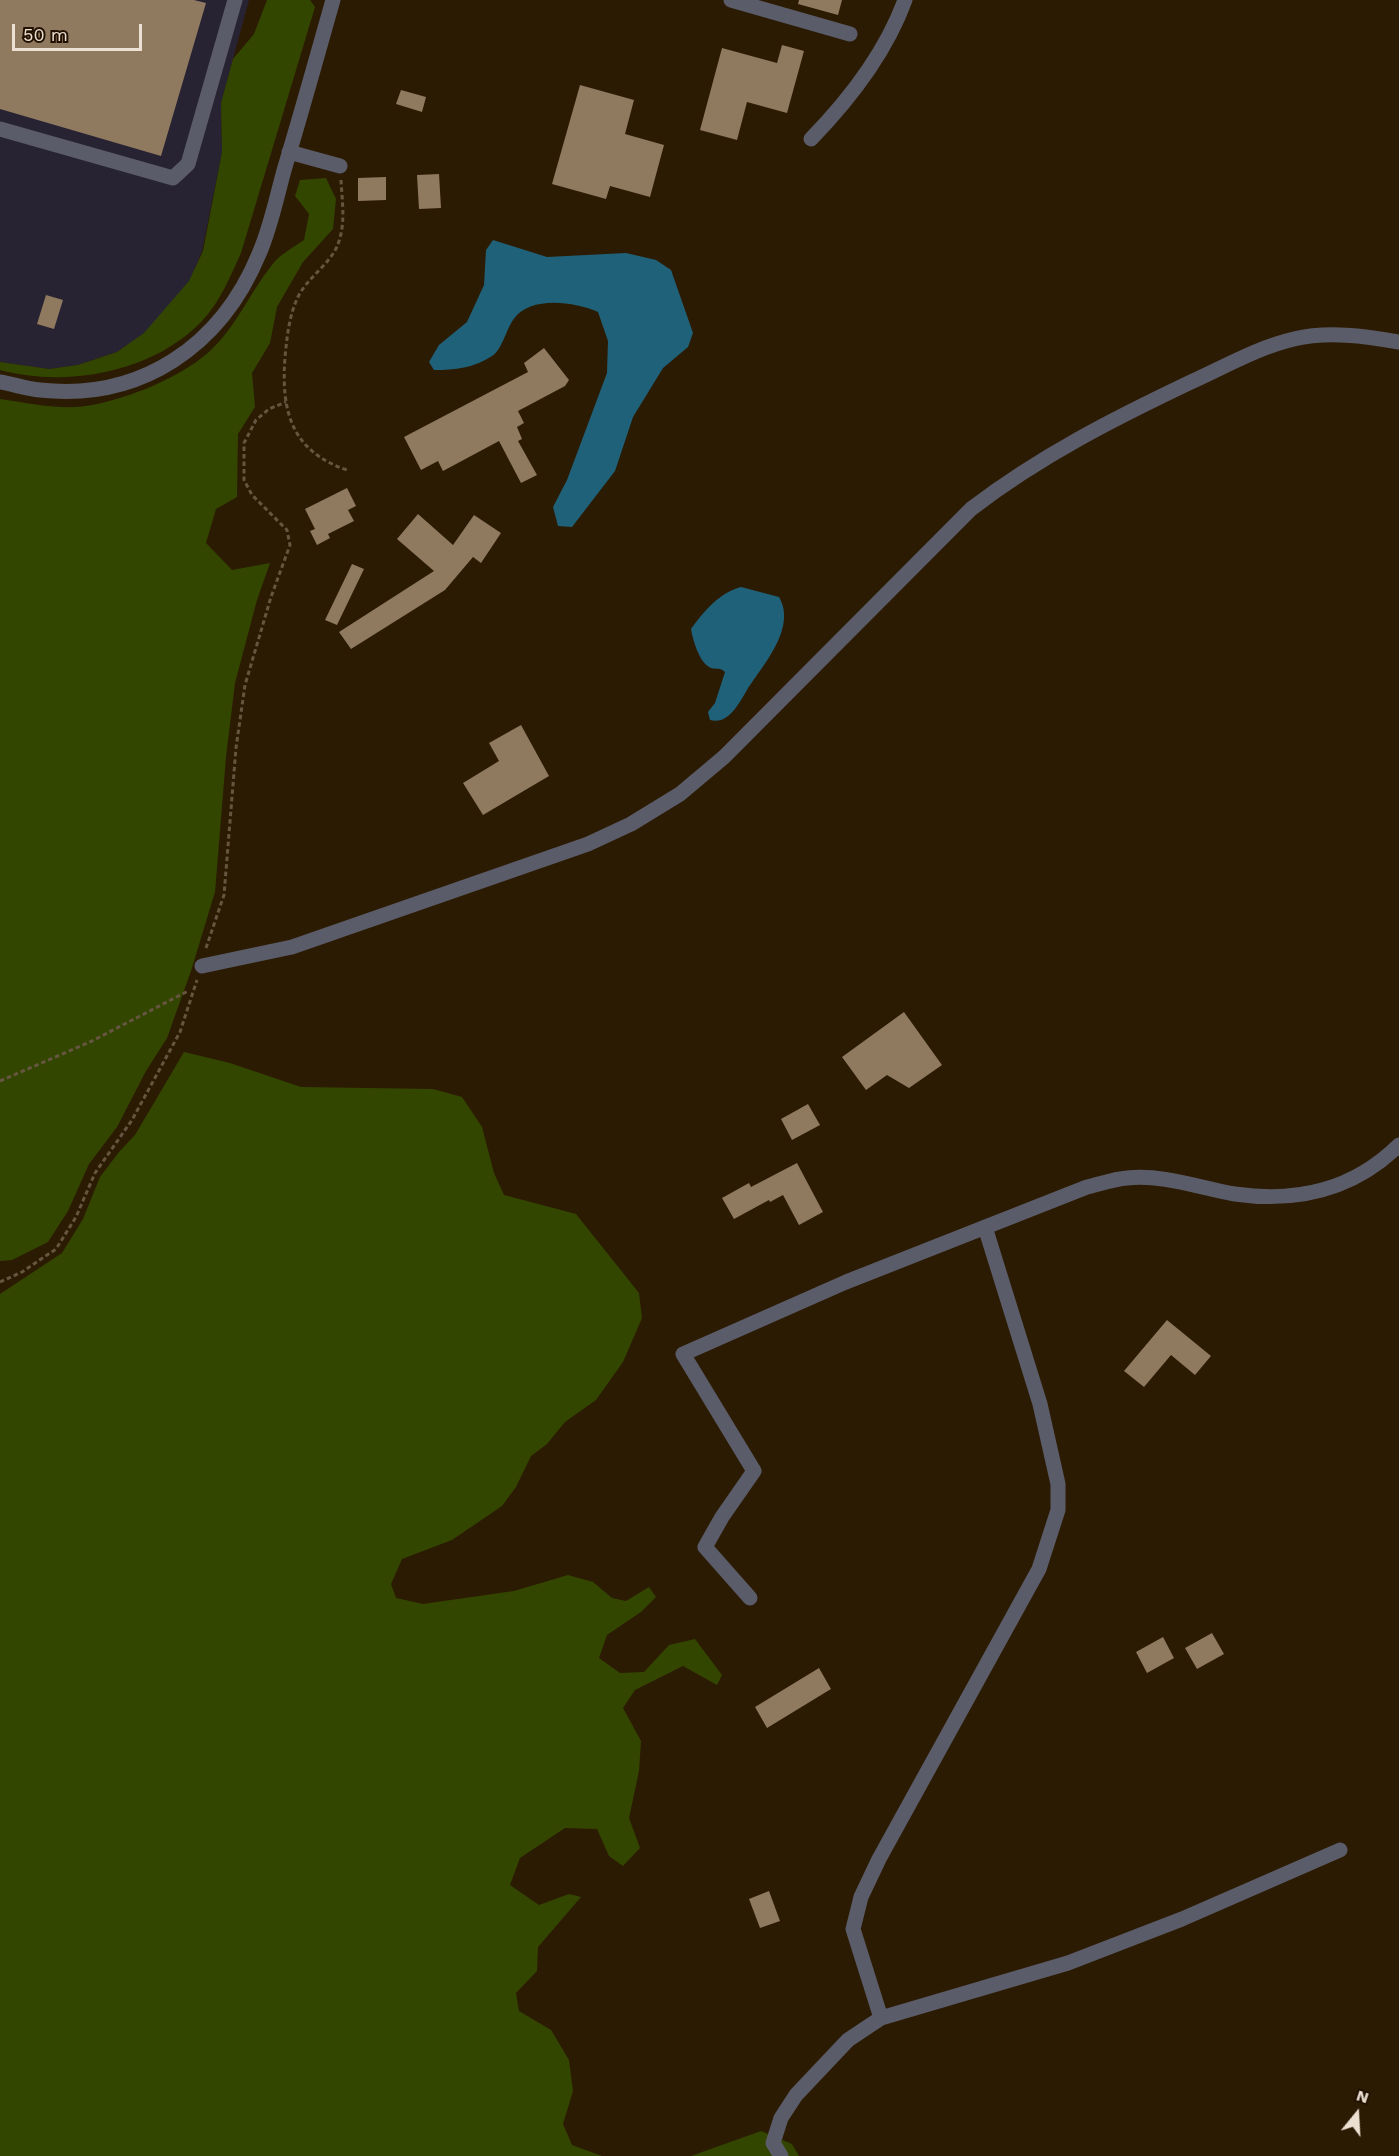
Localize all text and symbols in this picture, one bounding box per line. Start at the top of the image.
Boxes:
scale bar [15,12,146,50]
text: 50 m [23,24,68,45]
north arrow [1327,2084,1387,2144]
text: N [1354,2086,1371,2107]

